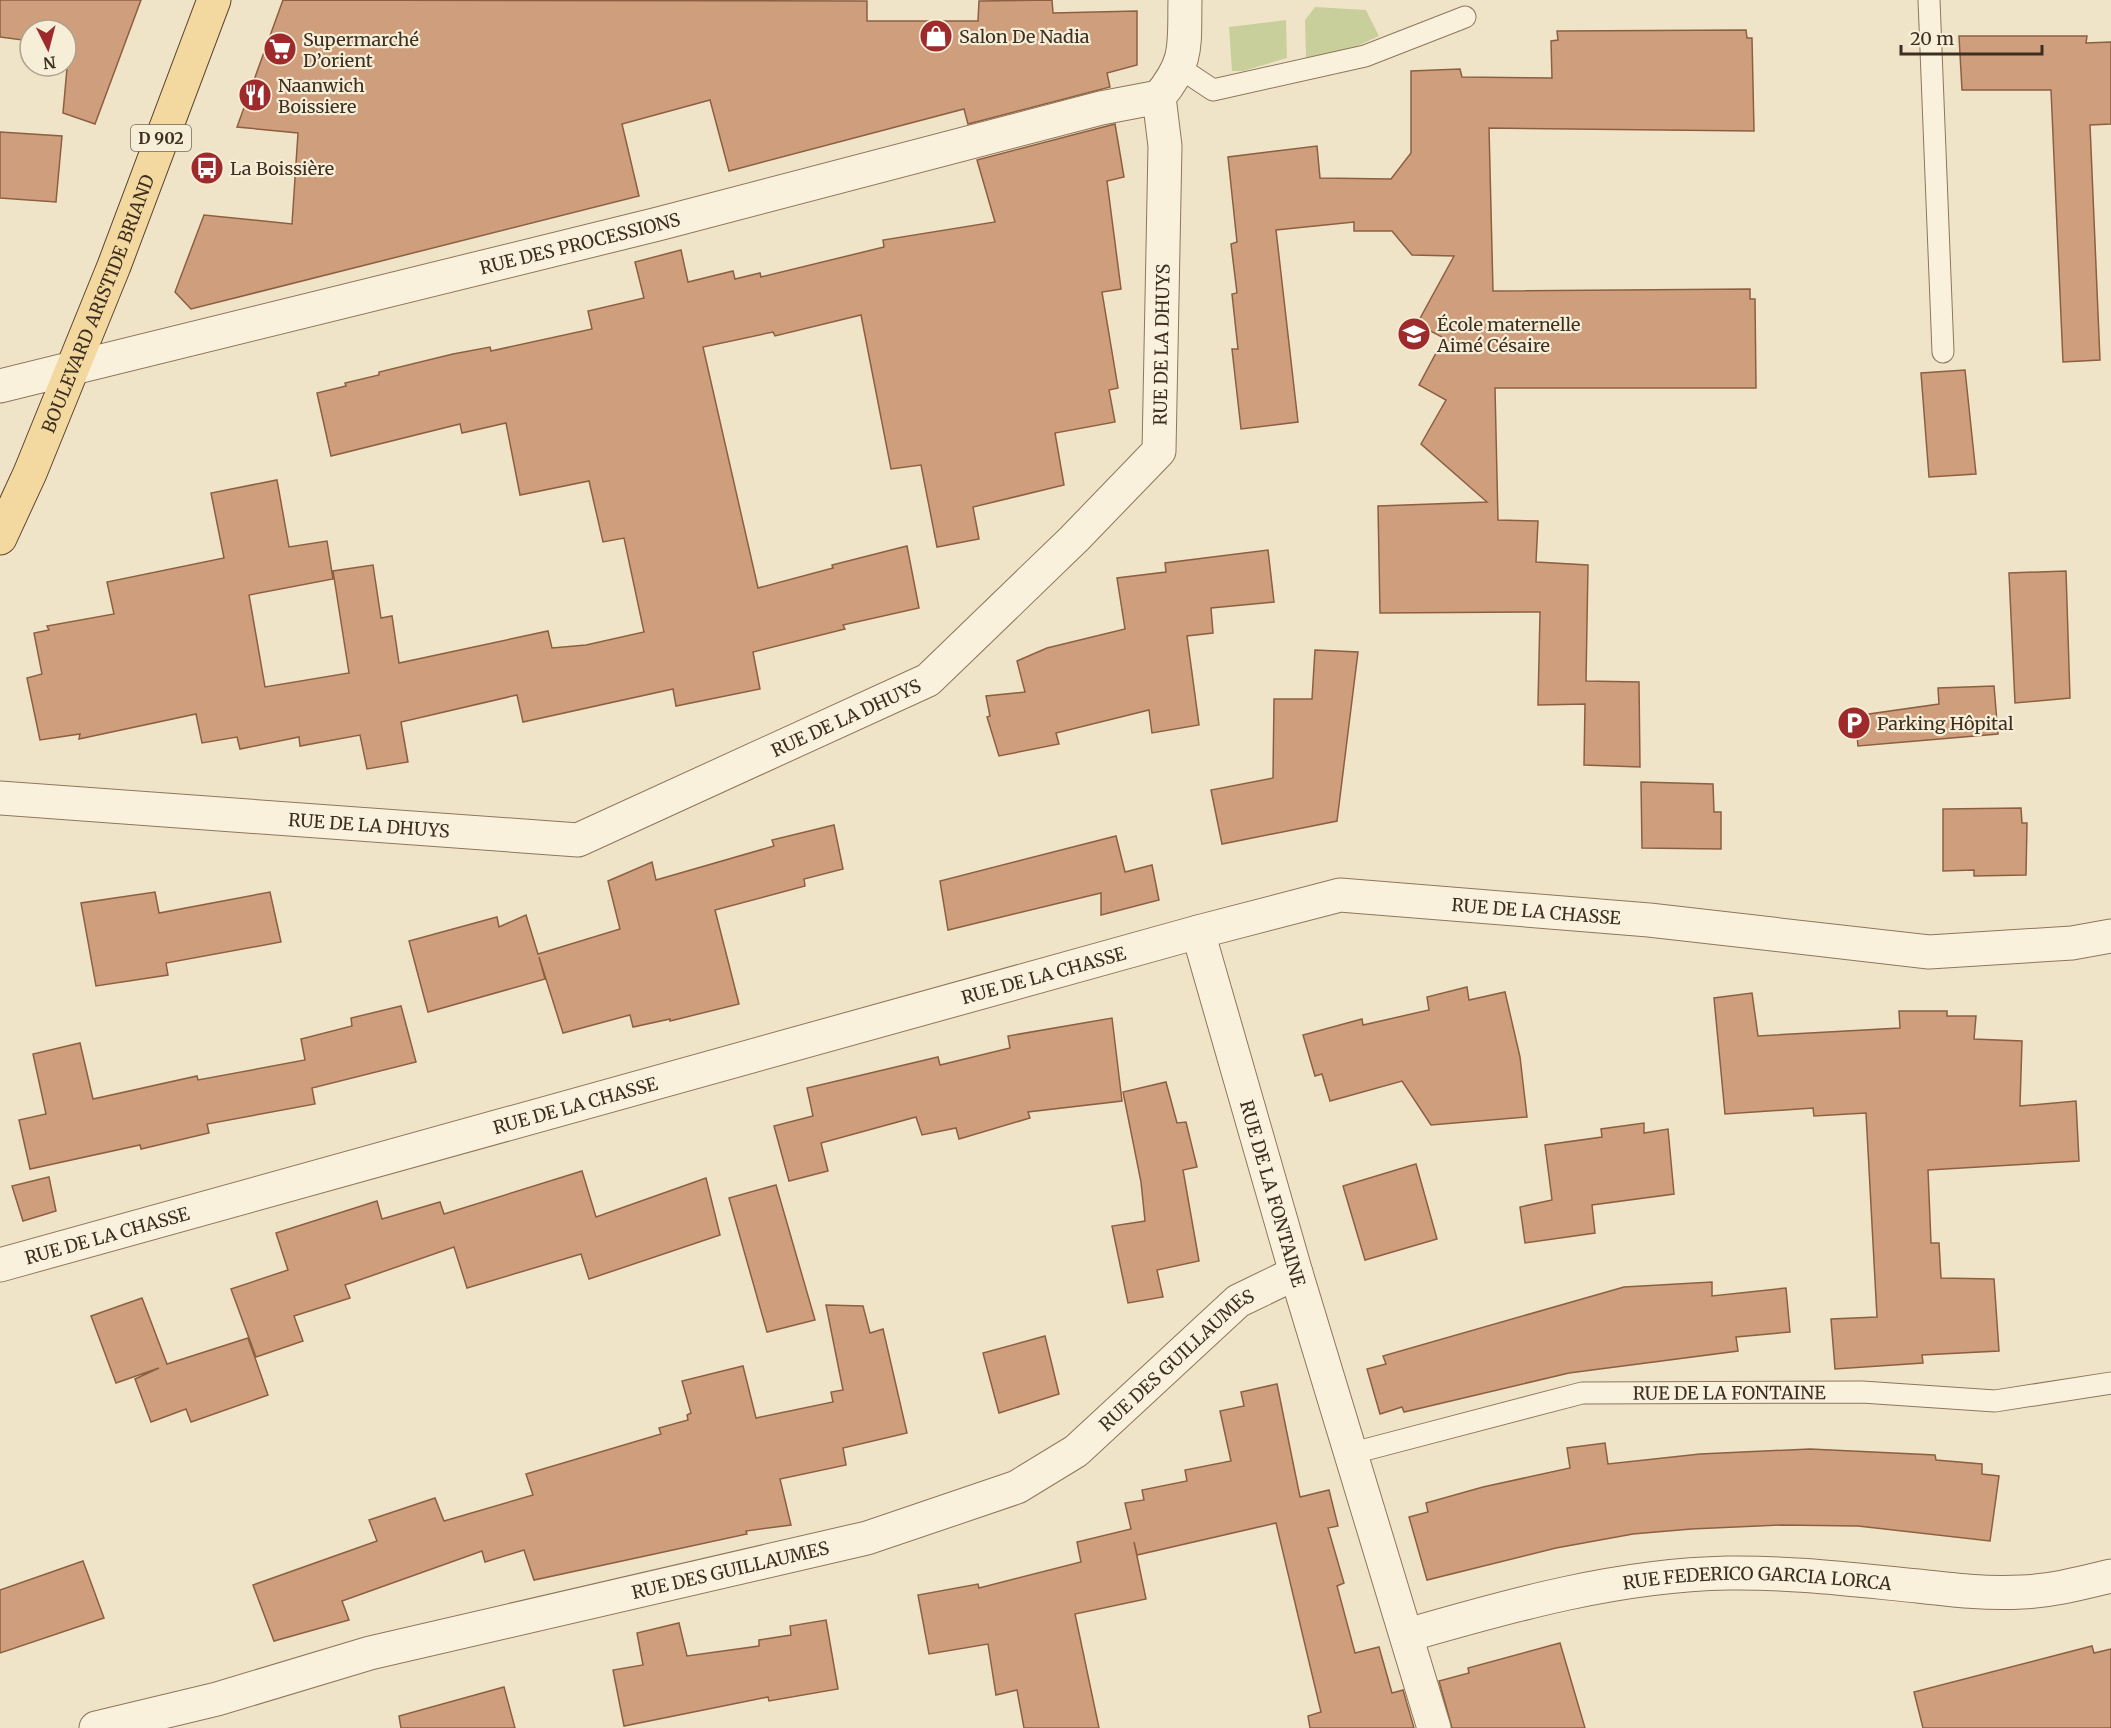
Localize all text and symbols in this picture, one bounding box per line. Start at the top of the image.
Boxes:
north arrow [18,18,78,78]
shop icon: Salon De Nadia [918,18,954,54]
scale bar [1901,18,2042,56]
place label: Salon De Nadia [959,25,1090,48]
text: 20 m [1910,27,1954,50]
place label: Supermarché D’orient [303,28,419,72]
supermarket icon: Supermarché D’orient [262,31,298,67]
text: N [42,52,57,74]
place label: Naanwich Boissiere [278,74,365,118]
restaurant icon: Naanwich Boissiere [237,77,273,113]
road number: D 902 [131,125,191,151]
bus stop icon: La Boissière [189,150,225,186]
place label: La Boissière [230,157,334,180]
street label: BOULEVARD ARISTIDE BRIAND [36,171,159,436]
street label: RUE DES PROCESSIONS [477,207,683,279]
street label: RUE DE LA DHUYS [1148,263,1174,426]
place label: École maternelle Aimé Césaire [1436,313,1581,357]
school or university icon: École maternelle Aimé Césaire [1396,316,1432,352]
street label: RUE DE LA DHUYS [767,673,925,762]
parking icon: Parking Hôpital [1836,705,1872,741]
place label: Parking Hôpital [1877,712,2014,735]
street label: RUE DE LA DHUYS [287,807,451,842]
street label: RUE DE LA CHASSE [1451,893,1622,929]
street label: RUE DE LA CHASSE [959,941,1129,1009]
street label: RUE DE LA CHASSE [490,1071,661,1139]
street label: RUE DE LA FONTAINE [1235,1097,1311,1290]
street label: RUE DE LA CHASSE [22,1201,192,1269]
street label: RUE DES GUILLAUMES [1094,1283,1258,1435]
street label: RUE DE LA FONTAINE [1633,1381,1826,1404]
street label: RUE DES GUILLAUMES [629,1536,831,1604]
street label: RUE FEDERICO GARCIA LORCA [1621,1561,1893,1595]

